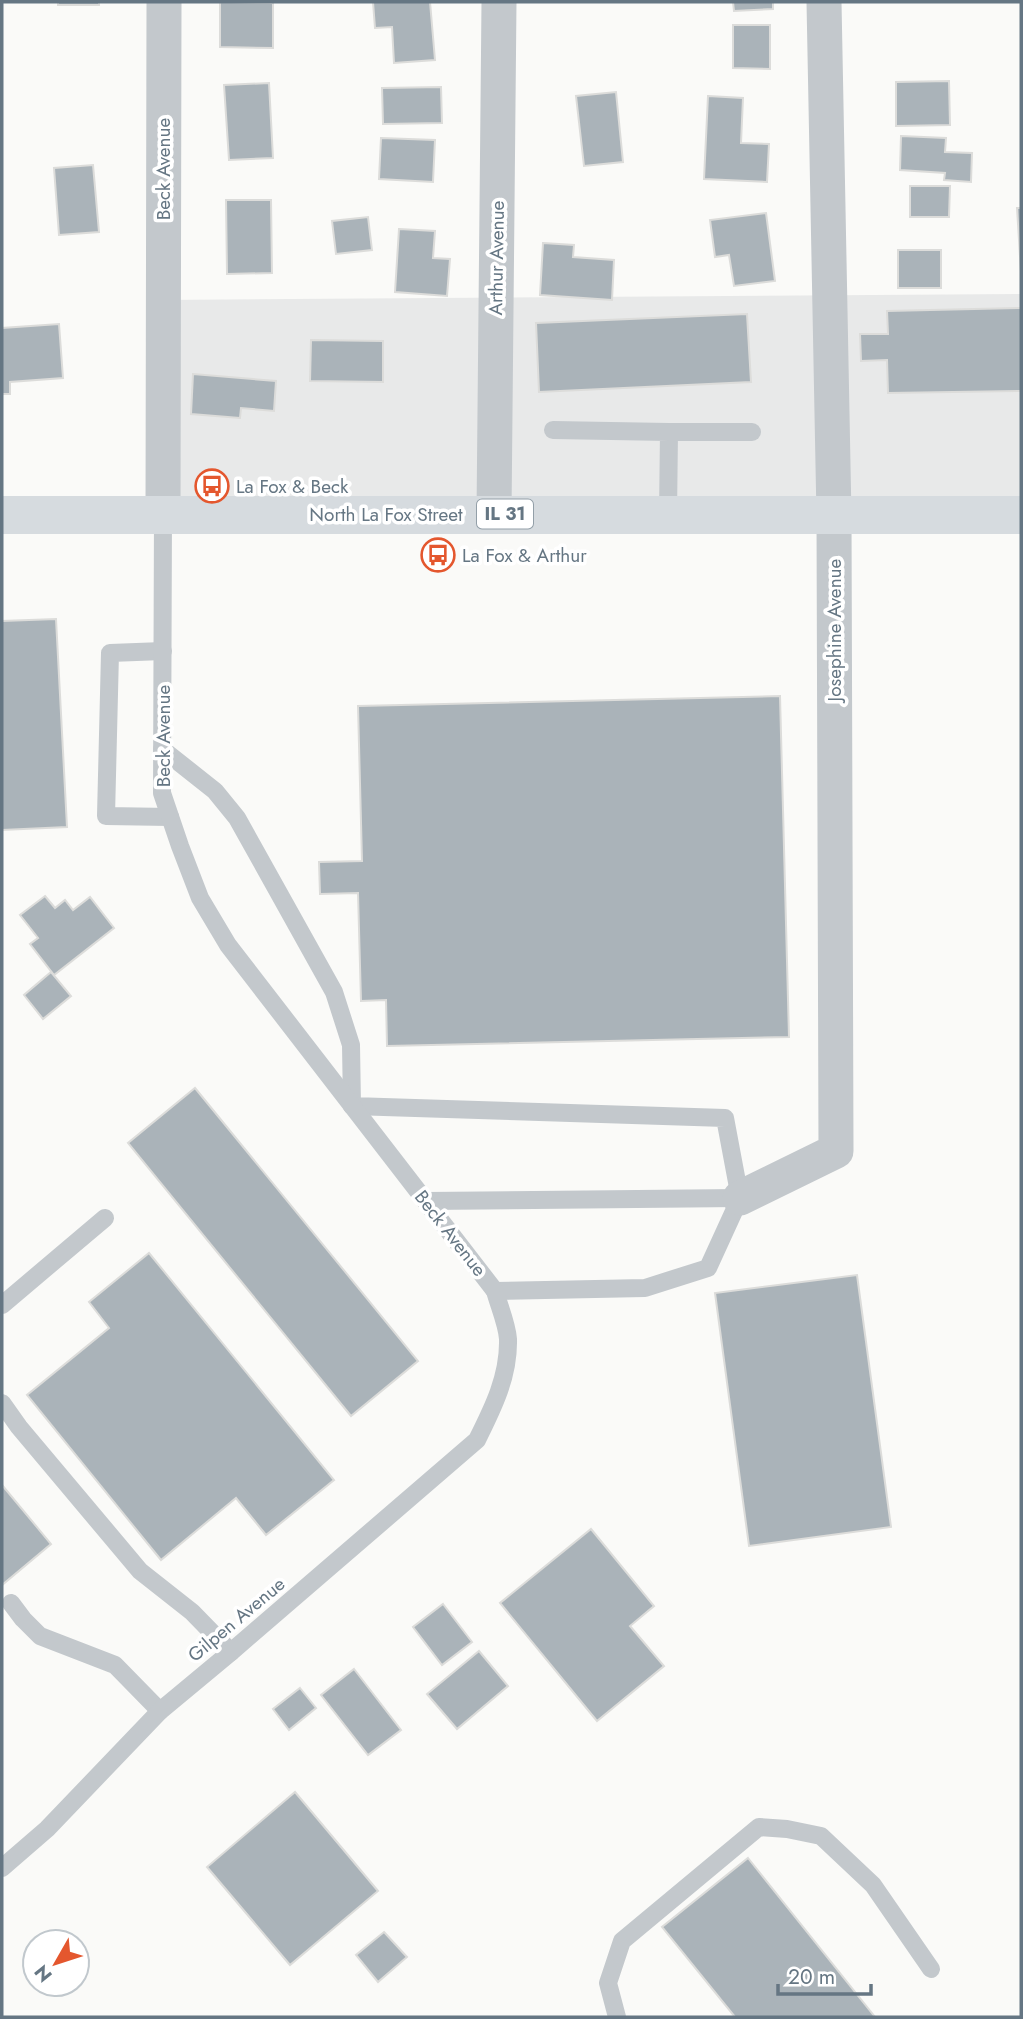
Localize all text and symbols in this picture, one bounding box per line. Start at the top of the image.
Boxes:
street label: Beck Avenue [150,117,177,220]
street label: Arthur Avenue [482,200,511,316]
bus stop icon: La Fox & Beck [193,467,231,505]
place label: La Fox & Beck [236,473,349,500]
road number: IL 31 [477,500,533,528]
street label: North La Fox Street [309,501,463,528]
bus stop icon: La Fox & Arthur [419,536,457,574]
place label: La Fox & Arthur [462,542,587,569]
street label: Josephine Avenue [821,558,848,704]
street label: Beck Avenue [150,684,177,787]
street label: Beck Avenue [408,1185,493,1282]
street label: Gilpen Avenue [182,1570,291,1668]
north arrow [21,1928,91,1998]
scale bar [778,1952,871,1996]
text: N [28,1959,58,1988]
text: 20 m [788,1962,835,1992]

